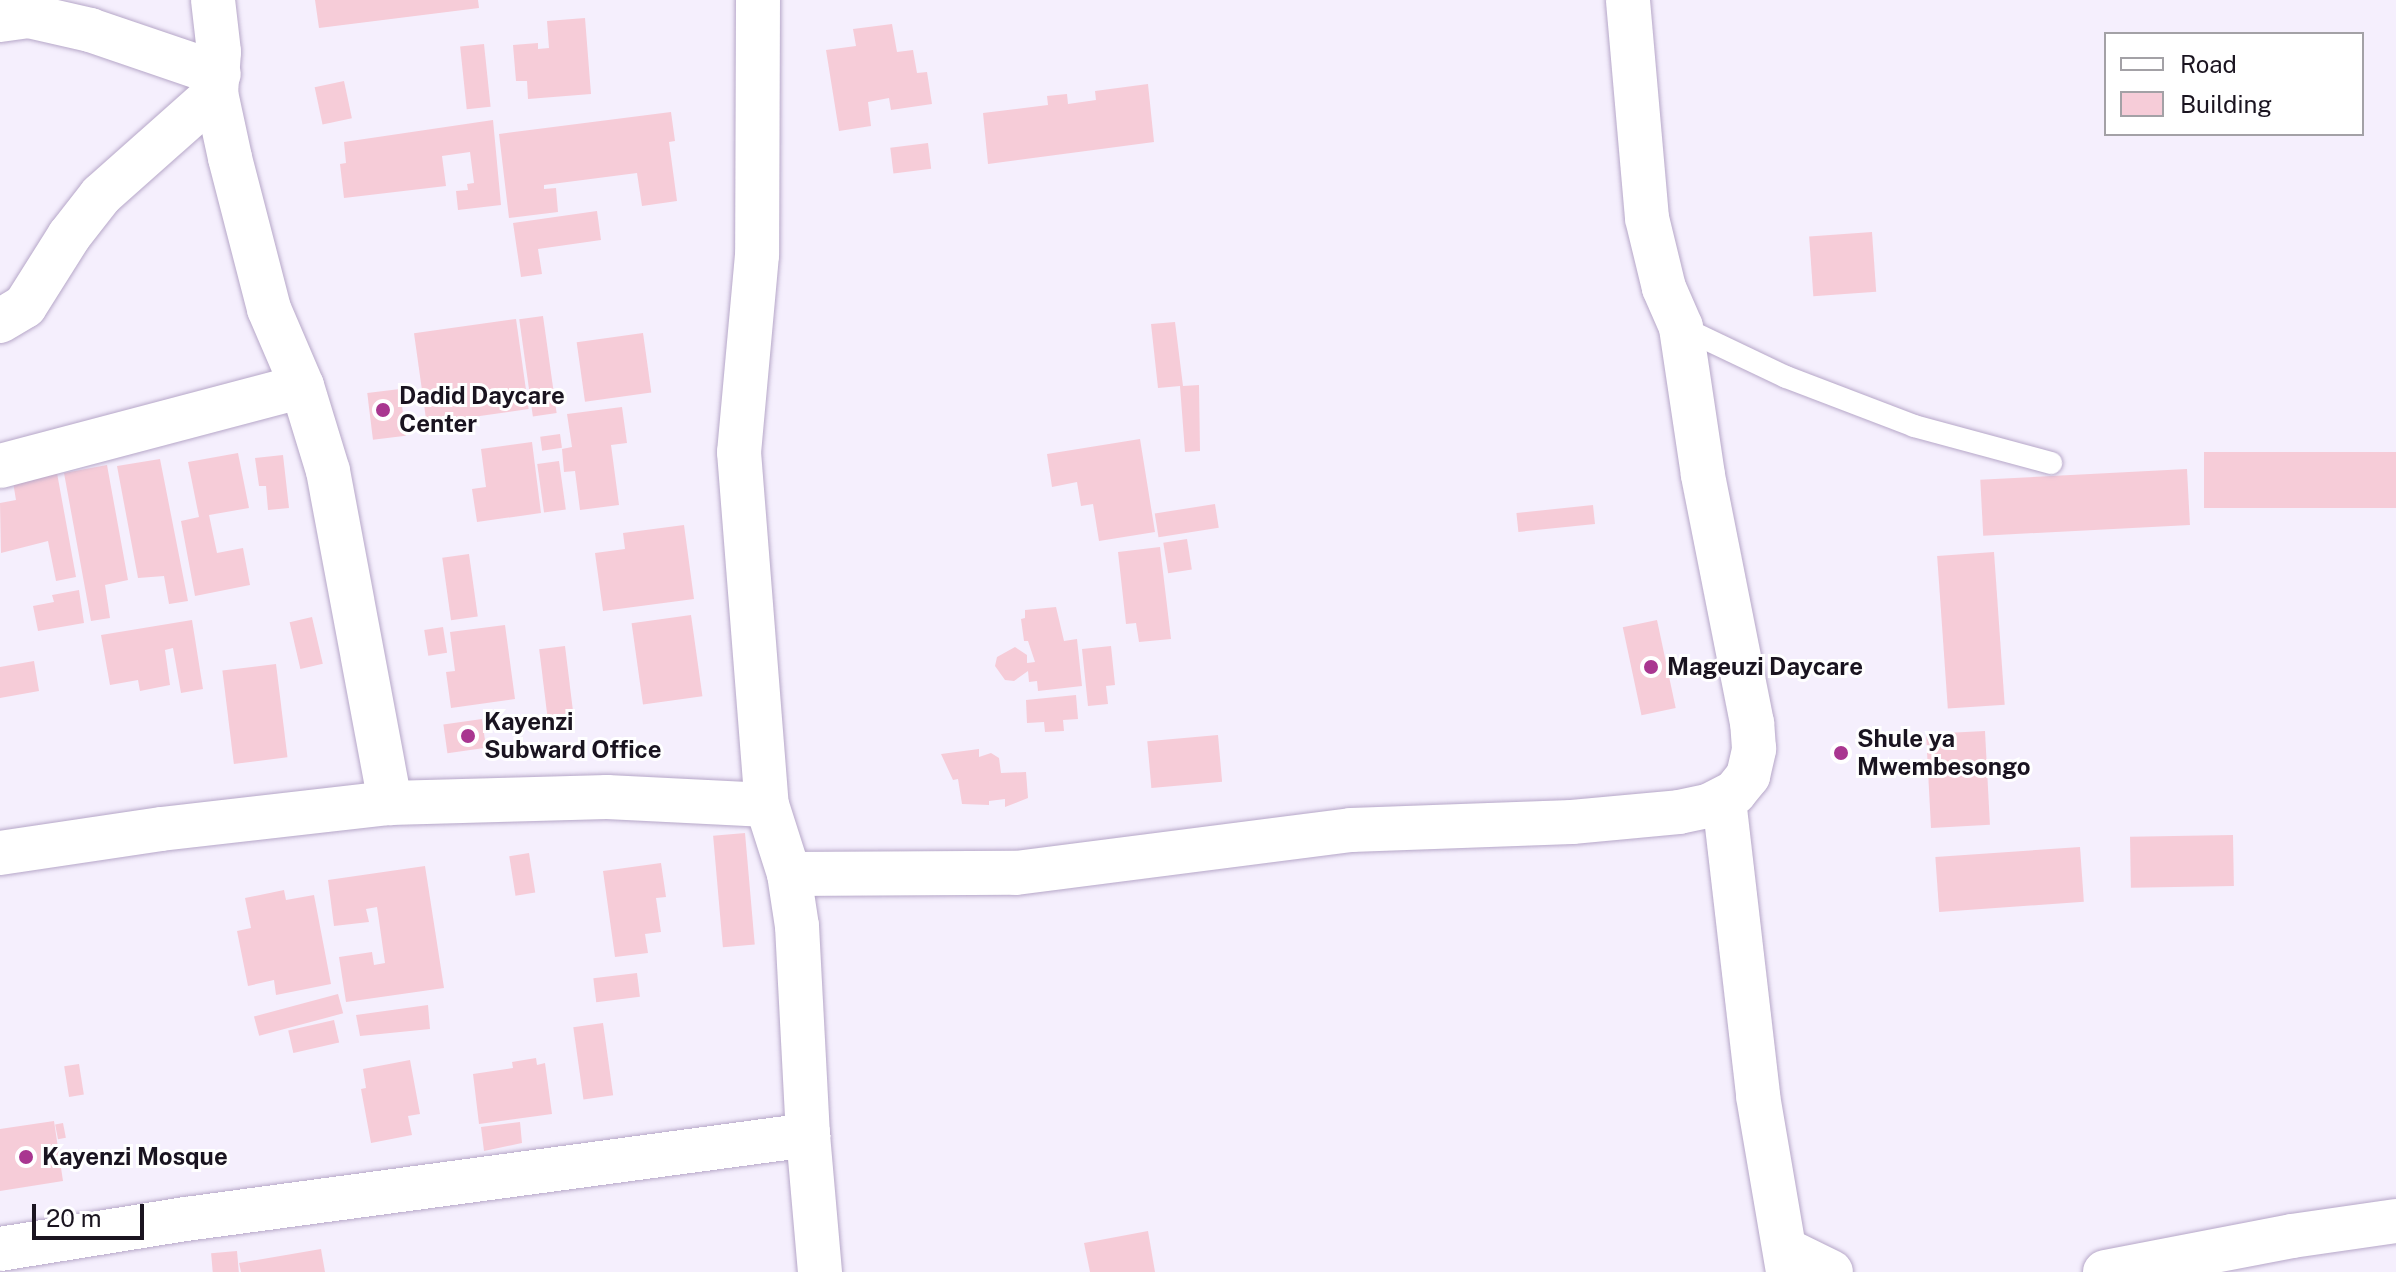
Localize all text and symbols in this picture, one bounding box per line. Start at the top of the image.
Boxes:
legend [2104,32,2364,136]
text: Road [2180,50,2237,78]
text: Building [2180,90,2272,118]
place label: Dadid Daycare Center [399,382,565,438]
marker: Dadid Daycare Center [374,401,392,419]
place label: Mageuzi Daycare [1667,653,1863,681]
marker: Mageuzi Daycare [1642,658,1660,676]
place label: Kayenzi Subward Office [484,708,662,764]
place label: Shule ya Mwembesongo [1857,725,2031,781]
marker: Kayenzi Subward Office [459,727,477,745]
marker: Shule ya Mwembesongo [1832,744,1850,762]
place label: Kayenzi Mosque [42,1143,228,1171]
marker: Kayenzi Mosque [17,1148,35,1166]
scale bar [36,1188,148,1238]
text: 20 m [46,1204,102,1232]

